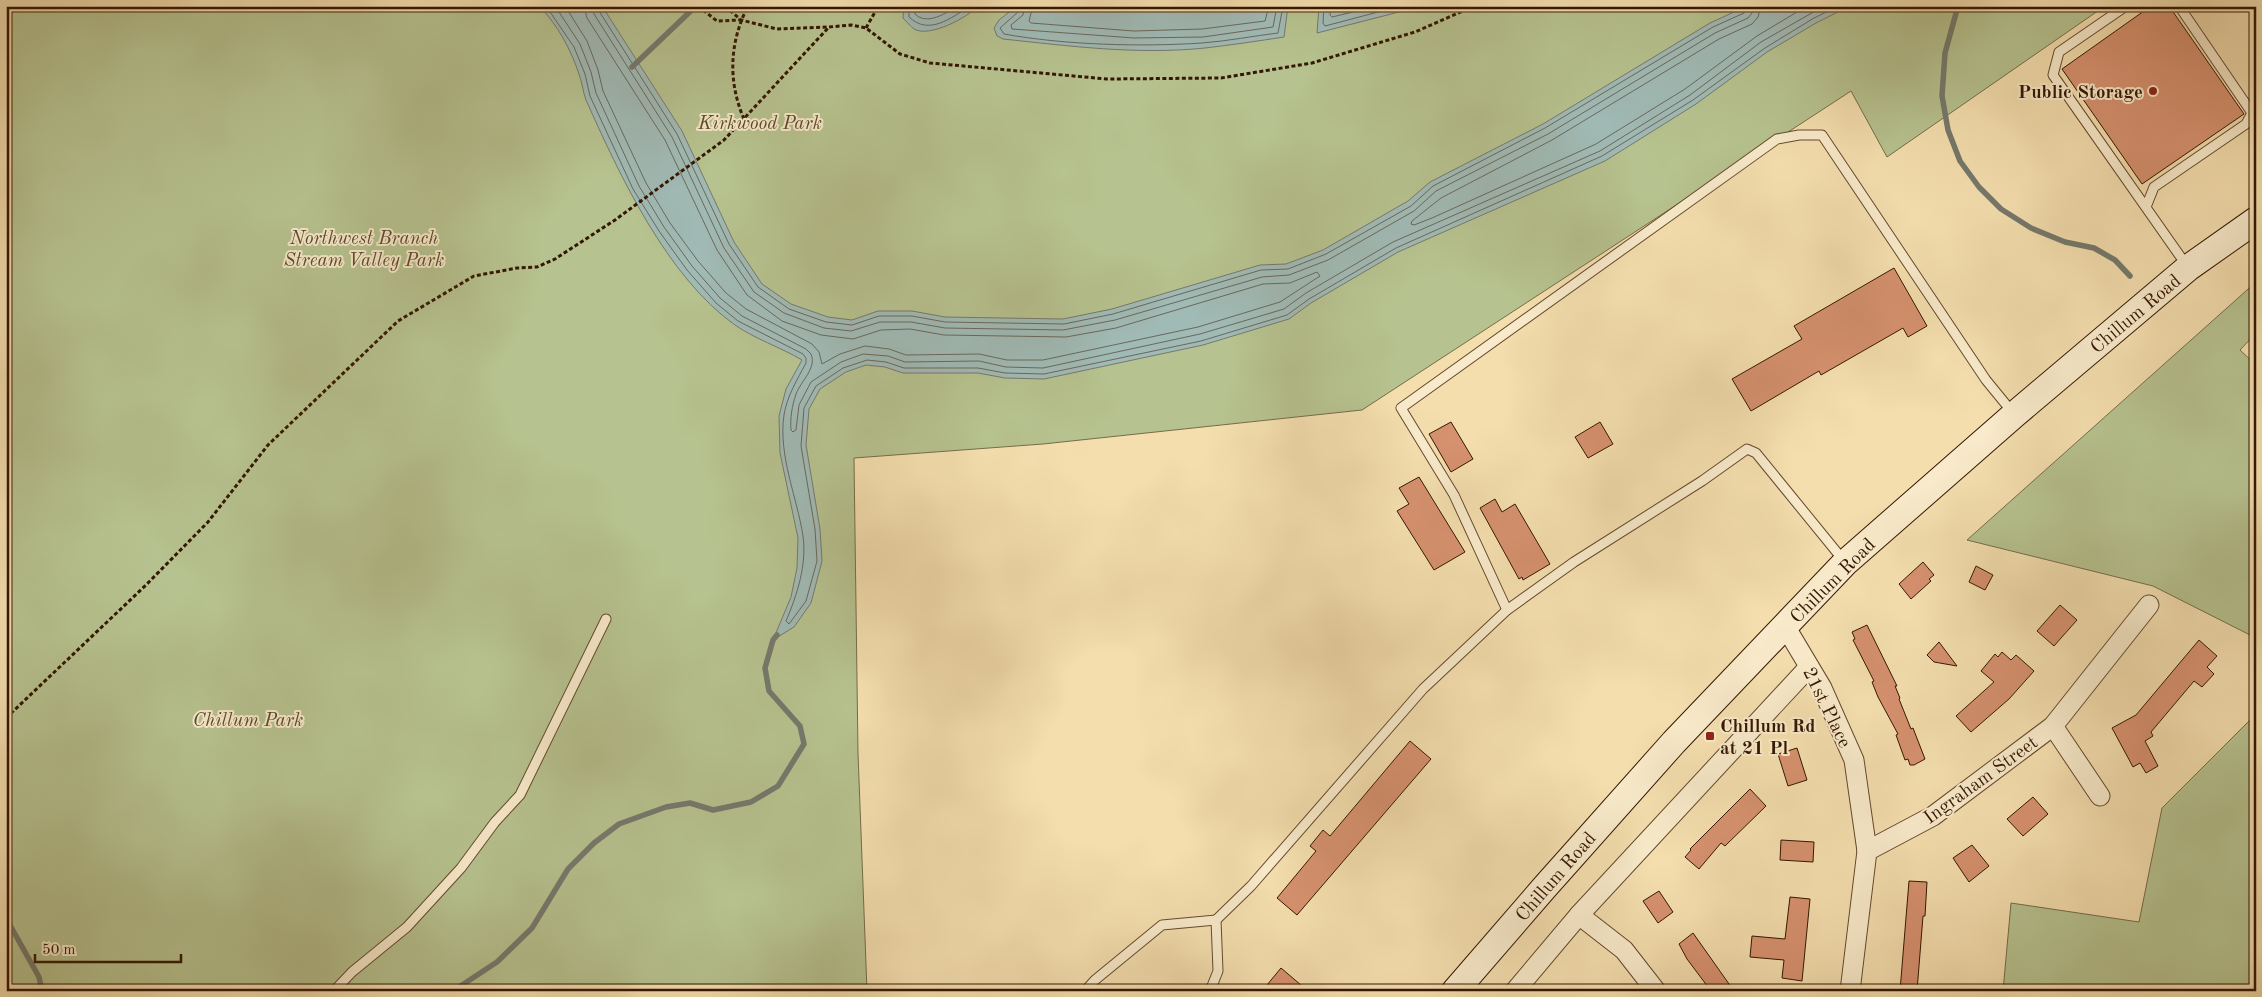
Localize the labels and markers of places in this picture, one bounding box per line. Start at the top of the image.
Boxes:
place label: Public Storage [2018,84,2143,103]
marker: Public Storage [2147,85,2159,97]
place label: Chillum Rd at 21 Pl [1720,718,1816,759]
marker: Chillum Rd at 21 Pl [1704,730,1716,742]

